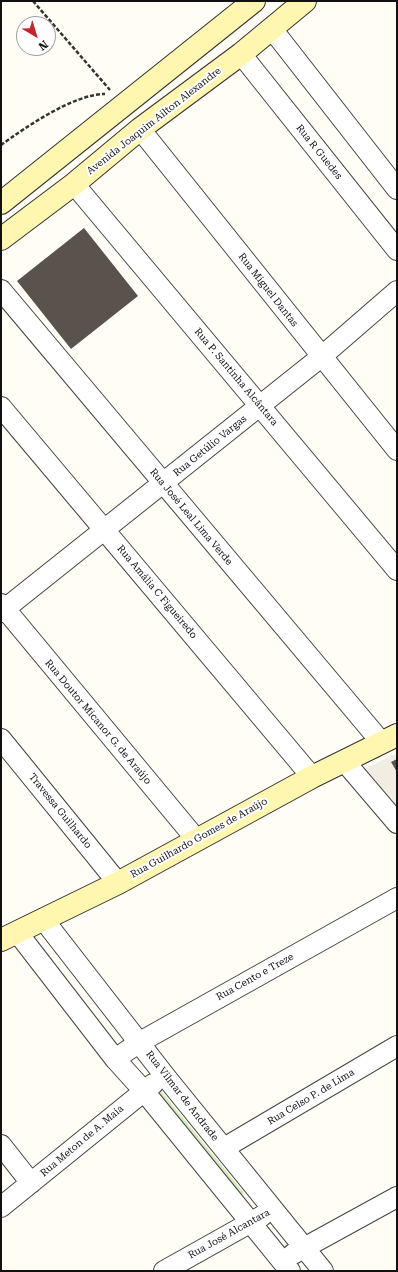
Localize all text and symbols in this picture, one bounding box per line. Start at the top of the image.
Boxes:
north arrow [16,16,56,56]
text: N [36,37,50,53]
street label: Avenida Joaquim Ailton Alexandre [84,65,224,177]
street label: Rua R Guedes [293,122,345,182]
street label: Rua Miguel Dantas [236,251,300,329]
street label: Rua P. Santinha Alcântara [192,326,280,428]
street label: Rua Getúlio Vargas [171,413,249,479]
street label: Rua José Leal Lima Verde [147,466,235,568]
street label: Rua Amália C Figueiredo [114,543,200,641]
street label: Rua Doutor Micanor G. de Araújo [42,657,154,787]
street label: Travessa Guilhardo [26,771,94,851]
street label: Rua Guilhardo Gomes de Araújo [128,795,270,881]
street label: Rua Cento e Treze [214,951,296,1003]
street label: Rua Vilmar de Andrade [143,1049,221,1143]
street label: Rua Celso P. de Lima [265,1066,357,1128]
street label: Rua Meton de A. Maia [38,1103,126,1179]
street label: Rua José Alcantara [186,1207,272,1261]

